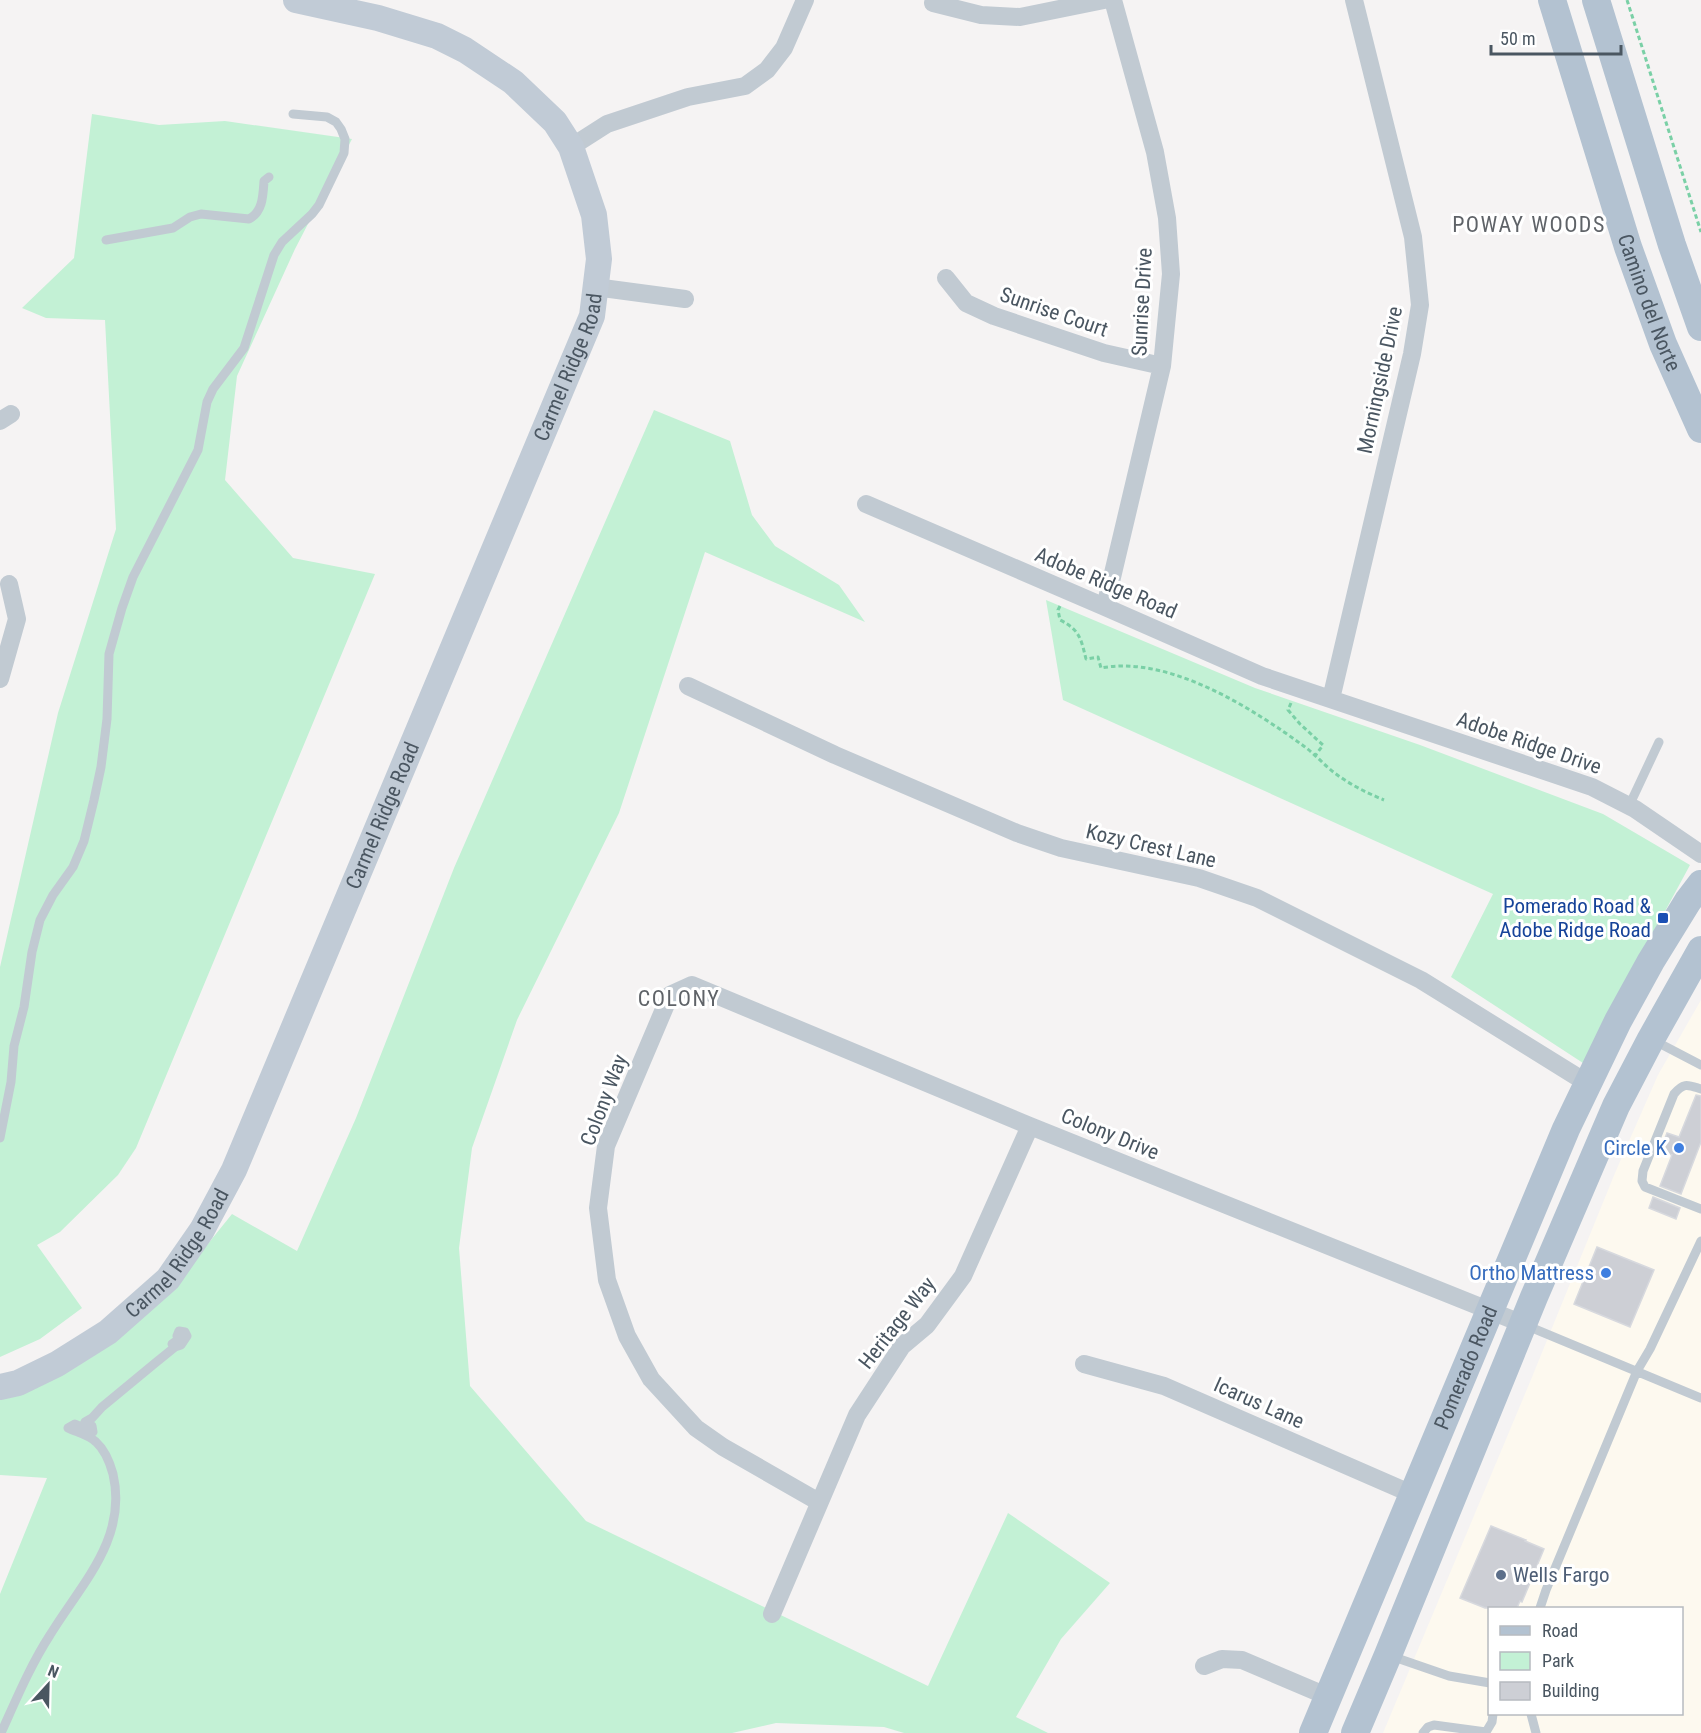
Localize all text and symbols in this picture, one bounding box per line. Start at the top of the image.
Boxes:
scale bar [1491,18,1622,56]
text: 50 m [1500,28,1535,49]
district label: POWAY WOODS [1452,212,1606,237]
street label: Camino del Norte [1613,231,1686,375]
street label: Sunrise Drive [1127,247,1157,357]
street label: Sunrise Court [997,282,1111,342]
street label: Carmel Ridge Road [529,292,607,445]
street label: Morningside Drive [1353,304,1407,456]
street label: Adobe Ridge Road [1032,542,1180,624]
street label: Adobe Ridge Drive [1454,707,1605,779]
street label: Carmel Ridge Road [341,738,424,893]
street label: Kozy Crest Lane [1084,819,1219,873]
place label: Pomerado Road & Adobe Ridge Road [1499,894,1652,942]
marker: Pomerado Road & Adobe Ridge Road [1656,911,1670,925]
district label: COLONY [638,986,720,1011]
street label: Colony Way [576,1051,632,1149]
street label: Colony Drive [1058,1103,1163,1165]
place label: Circle K [1603,1136,1668,1160]
marker: Circle K [1672,1141,1686,1155]
street label: Carmel Ridge Road [121,1185,234,1323]
place label: Ortho Mattress [1469,1261,1594,1285]
marker: Ortho Mattress [1599,1266,1613,1280]
street label: Heritage Way [854,1272,940,1374]
street label: Pomerado Road [1429,1302,1503,1433]
street label: Icarus Lane [1210,1373,1308,1434]
place label: Wells Fargo [1513,1563,1609,1587]
marker: Wells Fargo [1494,1568,1508,1582]
legend [1488,1607,1683,1715]
text: Road [1542,1620,1578,1641]
text: Park [1542,1650,1574,1671]
north arrow [18,1655,78,1715]
text: N [45,1661,62,1682]
text: Building [1542,1680,1599,1701]

